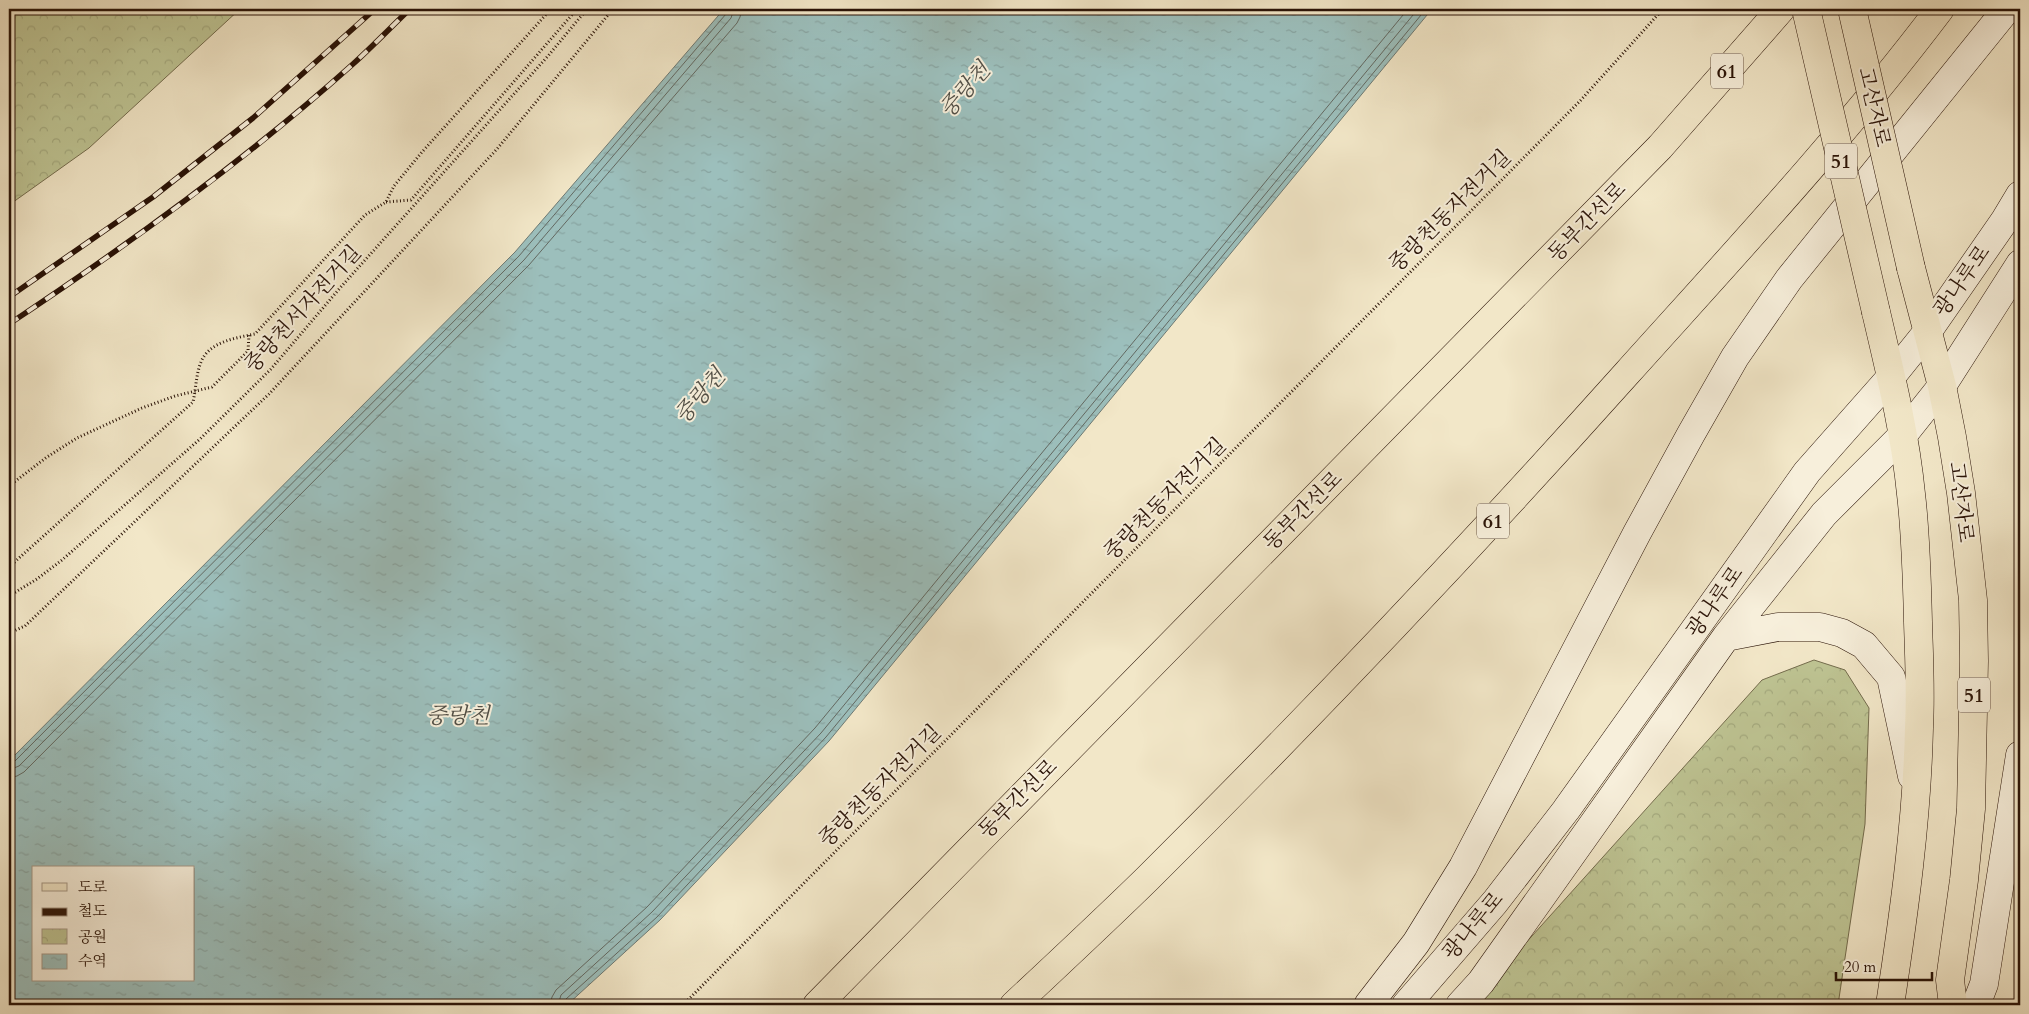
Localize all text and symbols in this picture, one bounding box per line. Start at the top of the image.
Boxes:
road number: 61 [1711,54,1743,88]
water label: 중랑천 [933,55,998,124]
street label: 고산자로 [1851,64,1897,150]
street label: 중랑천동자전거길 [1382,143,1518,279]
road number: 51 [1825,144,1857,178]
street label: 동부간선로 [1541,175,1633,269]
street label: 중랑천서자전거길 [238,239,368,379]
street label: 광나루로 [1927,239,1997,323]
water label: 중랑천 [668,361,733,430]
street label: 중랑천동자전거길 [1097,431,1233,567]
street label: 고산자로 [1942,460,1980,544]
street label: 동부간선로 [1257,465,1349,557]
road number: 61 [1477,504,1509,538]
street label: 광나루로 [1680,560,1750,644]
road number: 51 [1958,678,1990,712]
water label: 중랑천 [426,701,492,731]
street label: 중랑천동자전거길 [812,718,948,854]
street label: 동부간선로 [972,753,1064,845]
legend [32,866,195,982]
text: 도로 [78,877,107,897]
street label: 광나루로 [1436,886,1510,966]
text: 철도 [78,901,107,921]
text: 공원 [78,927,107,947]
scale bar [1836,949,1933,981]
text: 수역 [78,951,107,971]
text: 20 m [1844,957,1876,977]

